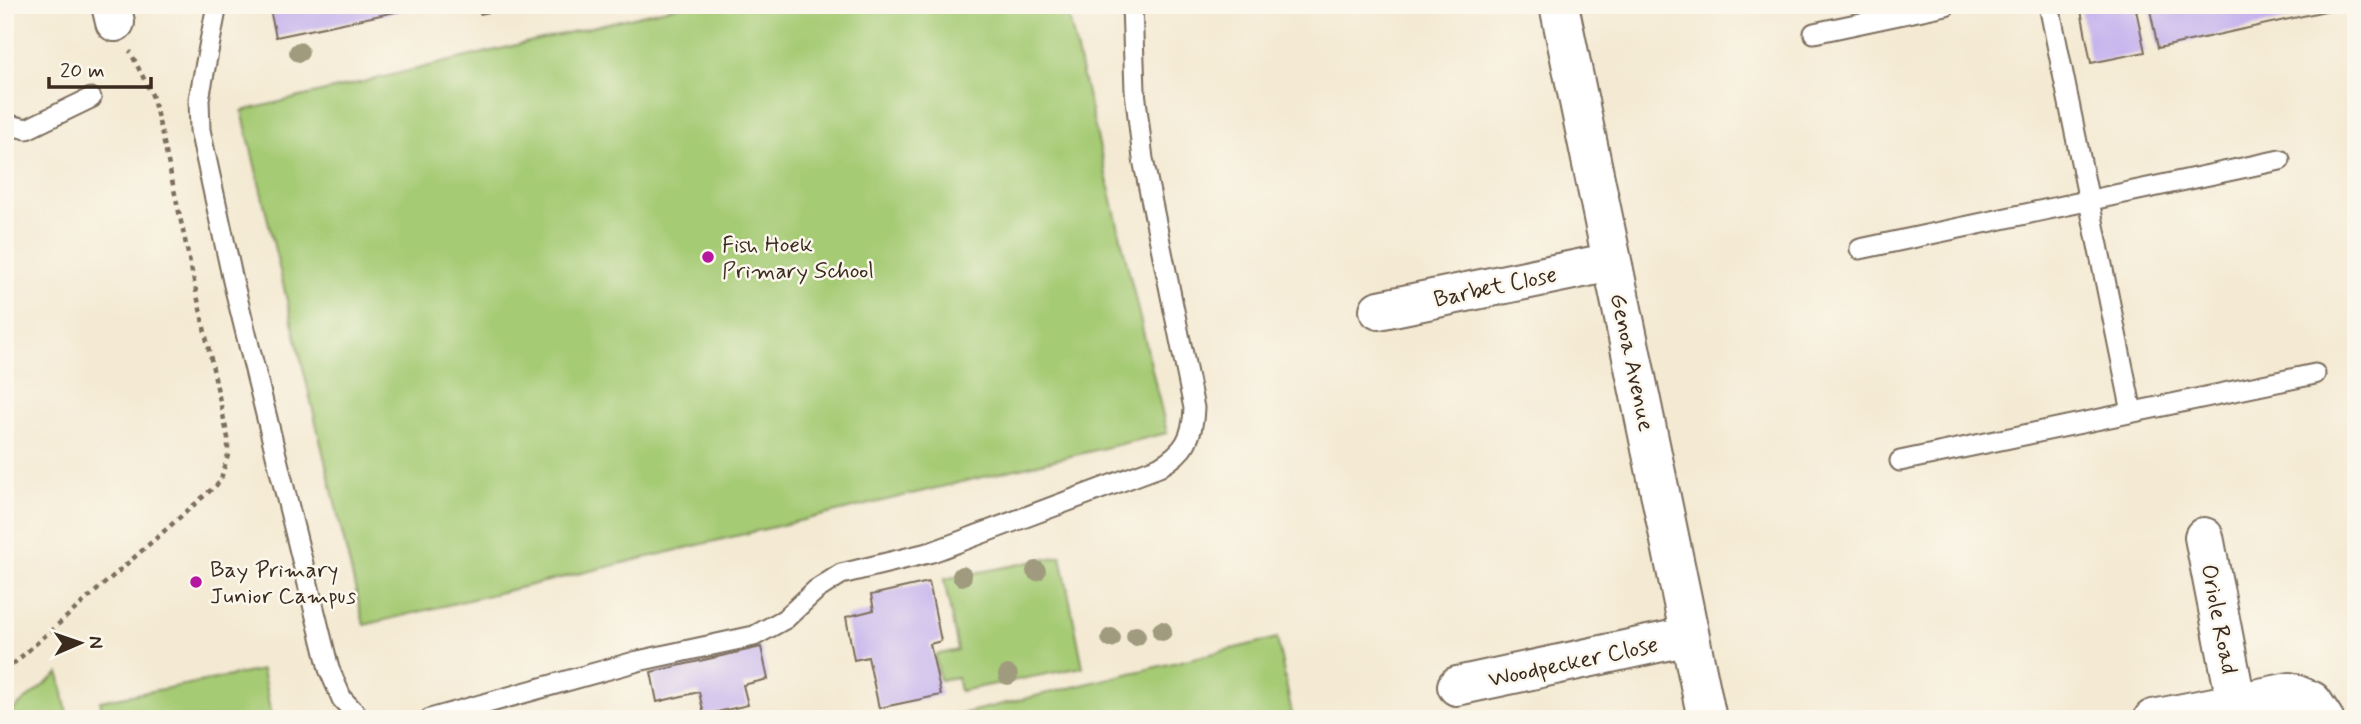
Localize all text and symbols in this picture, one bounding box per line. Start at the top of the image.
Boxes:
scale bar [49,46,150,90]
text: 20 m [60,57,105,85]
place label: Fish Hoek Primary School [722,231,874,287]
marker: Fish Hoek Primary School [700,249,716,265]
street label: Barbet Close [1431,260,1560,316]
street label: Genoa Avenue [1602,291,1660,434]
place label: Bay Primary Junior Campus [210,556,356,612]
street label: Oriole Road [2193,562,2243,677]
marker: Bay Primary Junior Campus [188,574,204,590]
north arrow [46,608,116,678]
street label: Woodpecker Close [1486,630,1661,696]
text: N [83,636,108,649]

